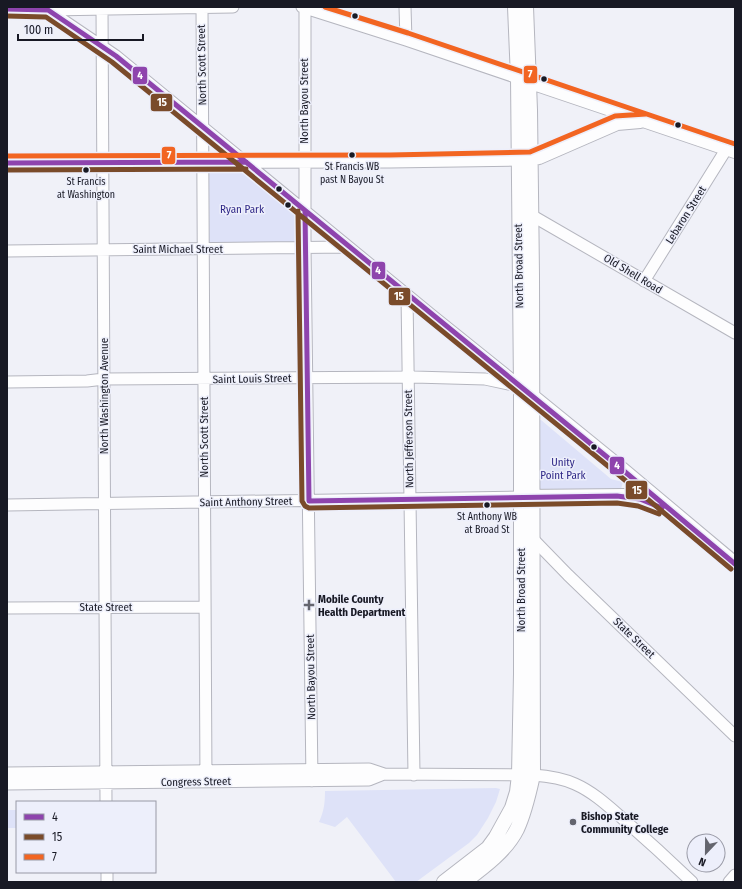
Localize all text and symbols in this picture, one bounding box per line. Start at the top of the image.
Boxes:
unlabelled marker [350,11,360,21]
scale bar [18,16,143,42]
text: 100 m [24,23,53,37]
street label: North Scott Street [195,24,209,106]
street label: North Bayou Street [298,58,311,144]
line badge: 7 [523,65,538,84]
line badge: 4 [132,66,148,85]
text: 7 [528,68,533,81]
text: 4 [137,69,143,82]
unlabelled marker [539,74,549,84]
line badge: 15 [150,93,173,112]
text: 15 [157,96,168,109]
unlabelled marker [673,120,683,130]
line badge: 7 [161,146,176,165]
text: 7 [167,149,172,162]
marker: St Francis WB past N Bayou St [347,150,357,160]
place label: St Francis WB past N Bayou St [320,161,385,186]
marker: St Francis at Washington [81,165,91,175]
place label: St Francis at Washington [57,176,115,201]
street label: Lebaron Street [663,183,709,246]
unlabelled marker [274,184,284,194]
unlabelled marker [283,200,293,210]
park label: Ryan Park [220,203,265,216]
street label: North Broad Street [512,223,526,308]
street label: Saint Michael Street [133,243,223,256]
street label: Old Shell Road [601,251,665,297]
line badge: 4 [371,261,386,280]
text: 4 [375,264,381,277]
line badge: 15 [388,287,411,306]
text: 15 [394,290,405,303]
street label: North Washington Avenue [98,338,111,454]
street label: Saint Louis Street [212,372,292,386]
street label: North Jefferson Street [402,389,416,488]
street label: North Scott Street [198,396,211,477]
unlabelled marker [589,442,599,452]
park label: Unity Point Park [540,456,587,482]
line badge: 4 [609,456,625,475]
text: 4 [614,459,620,472]
line badge: 15 [625,480,648,500]
text: 15 [632,484,643,497]
street label: Saint Anthony Street [200,495,293,509]
marker: St Anthony WB at Broad St [482,500,492,510]
place label: St Anthony WB at Broad St [457,511,517,536]
street label: North Broad Street [515,547,528,632]
place label: Mobile County Health Department [318,593,406,619]
marker: Mobile County Health Department [303,599,315,611]
street label: State Street [80,601,133,614]
street label: State Street [610,615,658,661]
street label: North Bayou Street [304,634,318,720]
street label: Congress Street [161,775,232,789]
legend [16,801,156,873]
text: 4 [52,810,58,824]
place label: Bishop State Community College [581,810,669,836]
marker: Bishop State Community College [568,817,578,827]
text: 15 [52,830,63,844]
north arrow [686,833,726,873]
text: 7 [52,850,57,864]
text: N [697,855,708,869]

